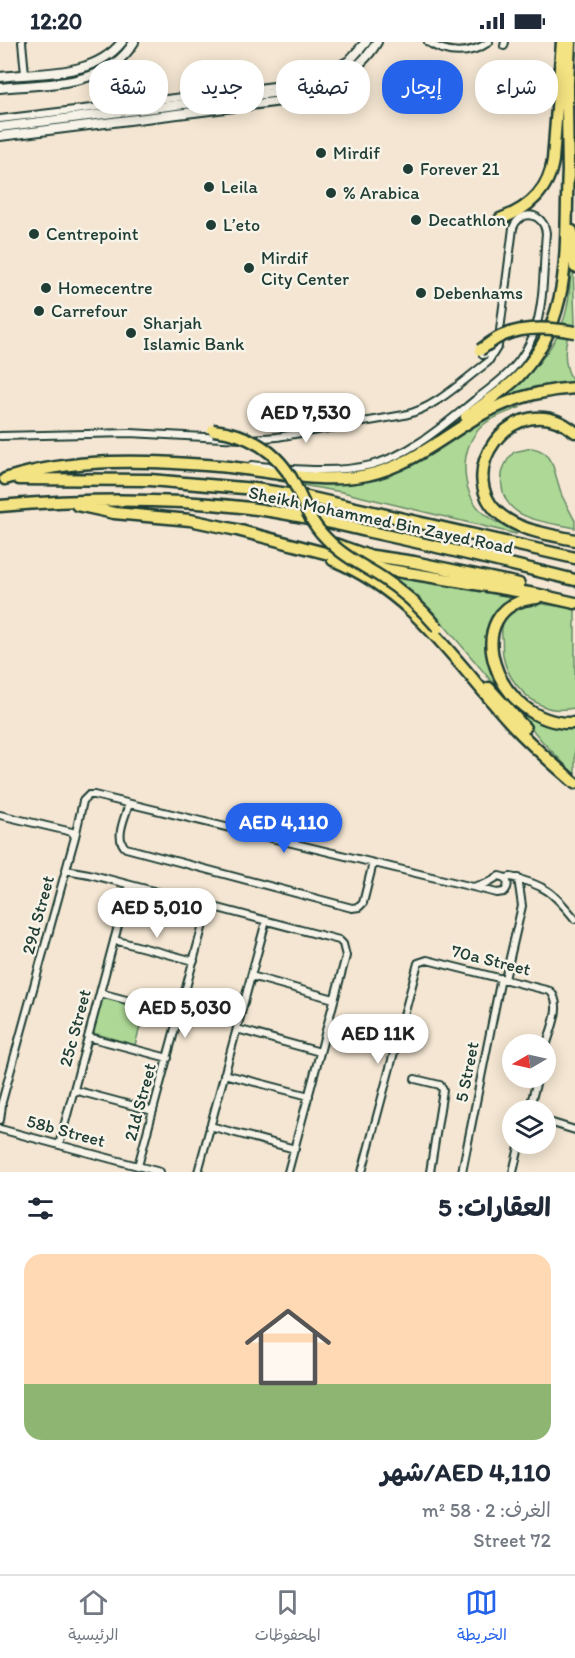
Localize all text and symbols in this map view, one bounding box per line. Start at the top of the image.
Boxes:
text: 12:20 [30,8,82,35]
chip: شقة [89,60,168,114]
chip: جديد [180,60,264,114]
chip: تصفية [276,60,370,114]
chip: إيجار [382,60,463,114]
chip: شراء [475,60,558,114]
place label: Mirdif [333,142,380,164]
marker: Mirdif [314,146,328,160]
place label: Forever 21 [420,158,500,180]
marker: Forever 21 [401,162,415,176]
place label: Leila [221,176,258,198]
marker: Leila [202,180,216,194]
place label: % Arabica [343,182,420,204]
marker: % Arabica [324,186,338,200]
place label: Decathlon [428,209,506,231]
marker: Decathlon [409,213,423,227]
place label: L’eto [223,214,260,236]
marker: L’eto [204,218,218,232]
place label: Centrepoint [46,223,139,245]
marker: Centrepoint [27,227,41,241]
place label: Mirdif City Center [261,247,349,290]
marker: Mirdif City Center [242,261,256,275]
place label: Homecentre [58,277,153,299]
marker: Homecentre [39,281,53,295]
place label: Debenhams [433,282,523,304]
marker: Debenhams [414,286,428,300]
place label: Carrefour [51,300,128,322]
marker: Carrefour [32,304,46,318]
place label: Sharjah Islamic Bank [143,312,245,355]
marker: Sharjah Islamic Bank [124,326,138,340]
pin: AED 7,530 [237,393,375,444]
text: AED 7,530 [261,400,351,424]
street label: Sheikh Mohammed Bin Zayed Road [247,481,516,559]
pin: AED 4,110 [215,803,353,854]
text: AED 4,110 [239,810,329,834]
street label: 29d Street [17,873,59,957]
pin: AED 5,010 [88,888,226,939]
text: AED 5,010 [112,895,202,919]
street label: 70a Street [449,940,533,981]
street label: 25c Street [54,987,96,1069]
pin: AED 5,030 [116,988,254,1039]
text: AED 5,030 [139,995,231,1019]
pin: AED 11K [323,1014,433,1065]
text: AED 11K [342,1021,414,1045]
north arrow [502,1034,556,1088]
map controls [502,1034,556,1154]
street label: 5 Street [450,1040,484,1104]
street label: 21d Street [119,1060,161,1143]
button: layers [502,1100,556,1154]
street label: 58b Street [24,1110,108,1152]
text: العقارات: 5 [438,1191,551,1223]
icon: filters [24,1192,57,1225]
icon: home [234,1293,342,1401]
text: AED 4,110/شهر [381,1456,551,1488]
text: الغرف: 2 · 58 m² [422,1498,551,1522]
text: 72 Street [473,1528,551,1552]
tab: الرئيسية [68,1586,118,1649]
tab: المحفوظات [255,1586,321,1649]
tab: الخريطة [457,1586,507,1649]

